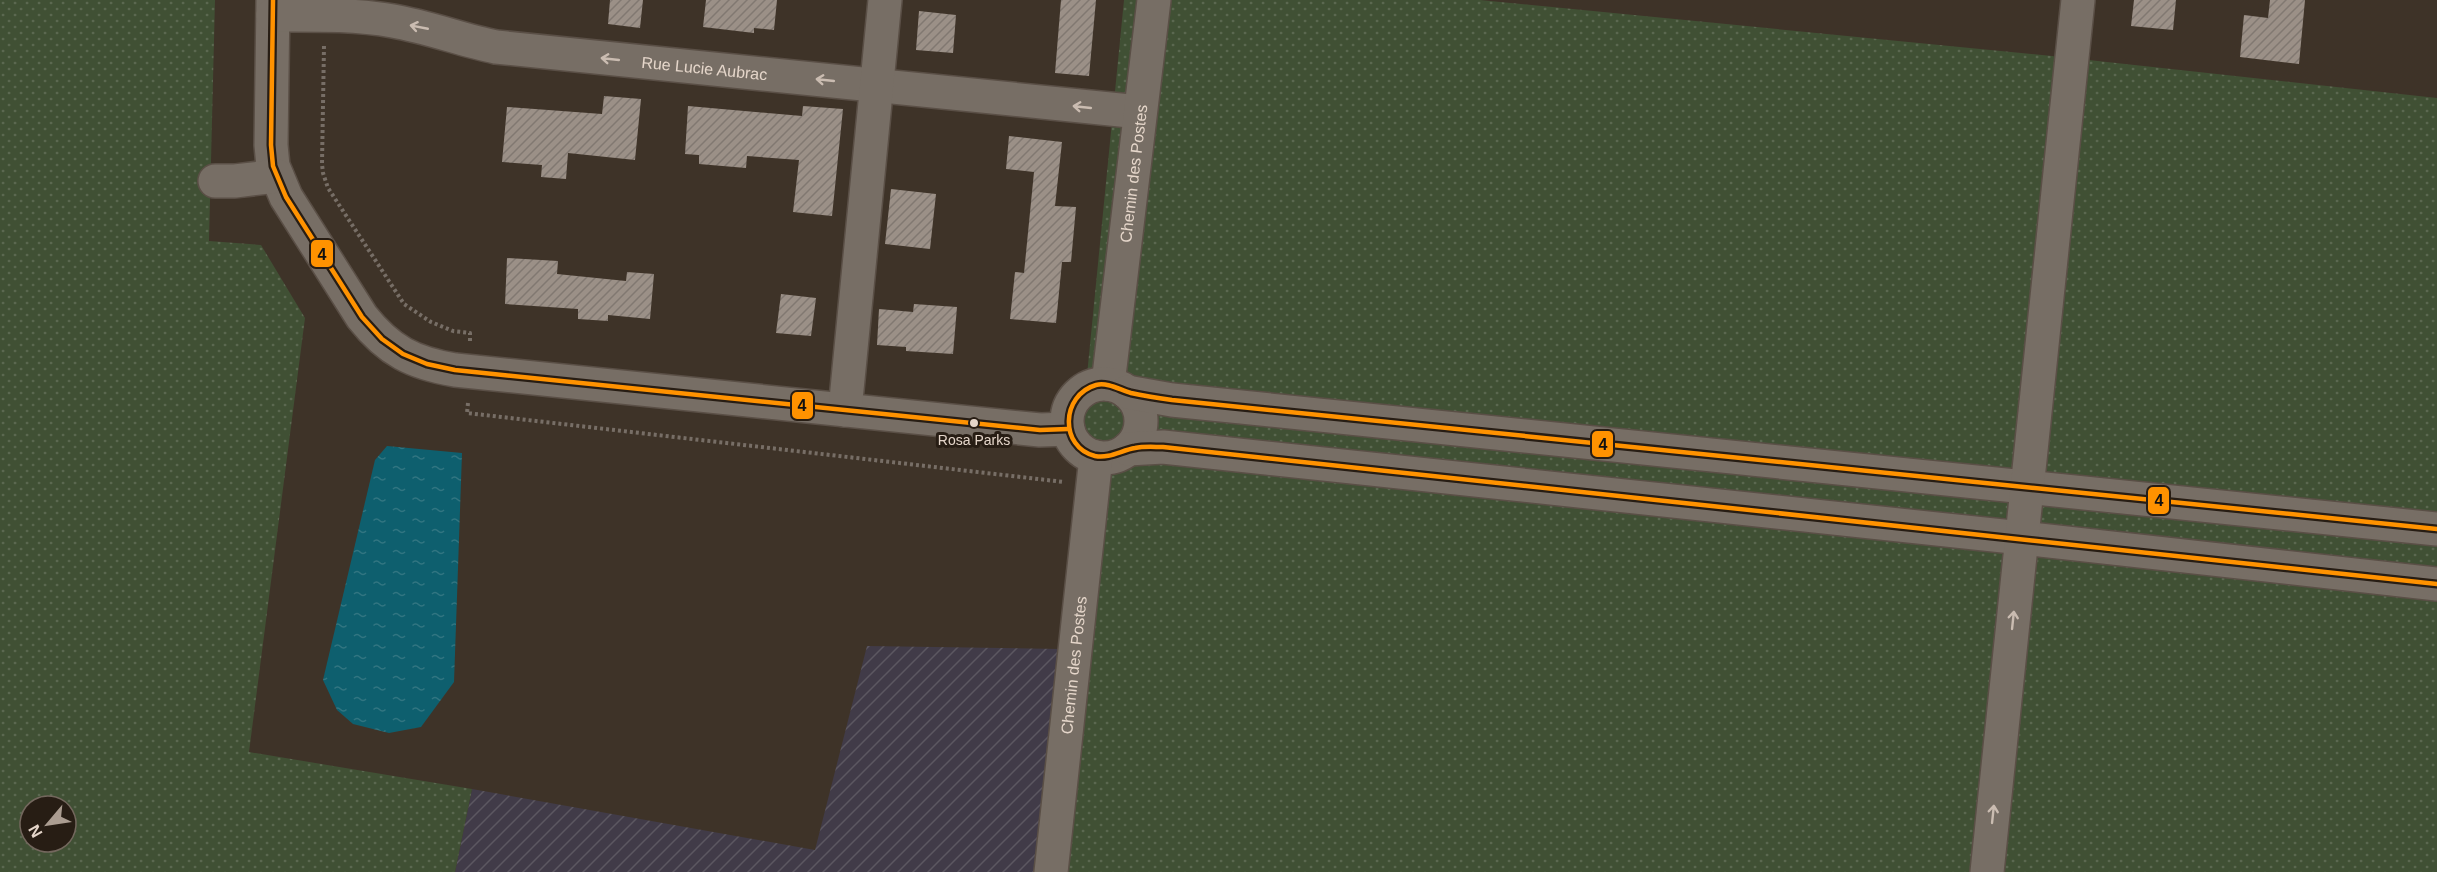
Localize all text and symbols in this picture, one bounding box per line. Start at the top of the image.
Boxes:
one-way arrow [409,21,429,32]
one-way arrow [601,53,621,64]
street label: Rue Lucie Aubrac [641,53,768,83]
one-way arrow [816,75,836,86]
one-way arrow [1073,101,1092,112]
street label: Chemin des Postes [1117,104,1150,243]
line badge: 4 [310,239,334,268]
text: 4 [318,246,327,263]
line badge: 4 [791,391,814,420]
text: 4 [798,397,807,414]
marker: Rosa Parks [968,417,980,429]
line badge: 4 [1591,430,1614,458]
place label: Rosa Parks [938,432,1010,448]
text: 4 [1599,436,1608,453]
line badge: 4 [2147,486,2170,515]
text: 4 [2155,492,2164,509]
street label: Chemin des Postes [1057,595,1089,735]
one-way arrow [2008,610,2019,630]
north arrow [18,794,78,854]
one-way arrow [1988,804,1999,824]
text: N [25,822,46,840]

